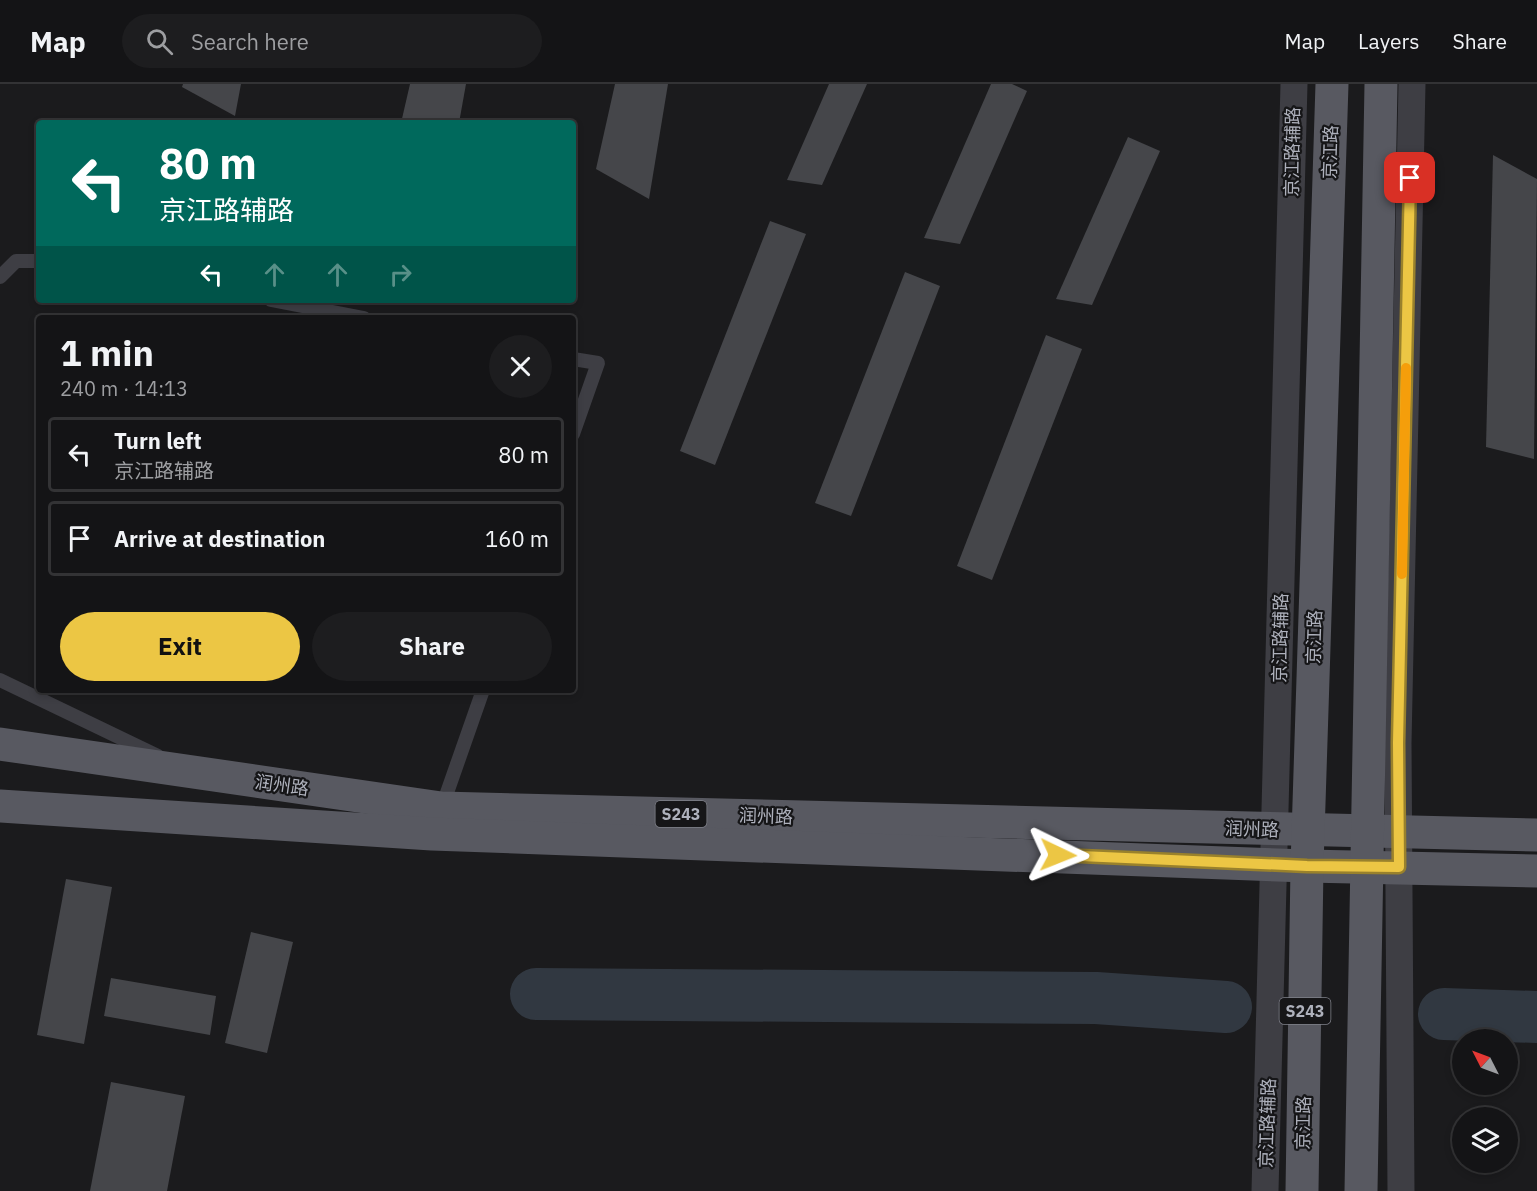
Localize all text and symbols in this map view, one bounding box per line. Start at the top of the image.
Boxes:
search box [122,14,542,68]
text: Map [30,23,86,60]
icon: search [143,25,176,58]
text: Search here [191,27,309,56]
text: Map [1285,27,1325,55]
text: Layers [1358,27,1420,55]
text: Share [1453,27,1507,55]
street label: 京江路辅路 [1280,107,1304,197]
street label: 京江路 [1318,125,1342,179]
text: 80 m [159,136,257,191]
icon: left [60,144,138,222]
pin [1384,152,1435,203]
icon: arrive [1393,161,1426,194]
text: 京江路辅路 [159,192,294,227]
icon: left [195,258,228,291]
icon: ahead [258,258,291,291]
icon: ahead [321,258,354,291]
icon: right [384,258,417,291]
text: 1 min [60,329,154,376]
button: close [489,335,552,398]
text: 240 m · 14:13 [60,375,188,402]
text: Turn left [114,426,202,455]
icon: left [63,438,96,471]
text: 80 m [498,440,549,469]
text: 京江路辅路 [114,457,214,484]
icon: arrive [63,522,96,555]
text: Arrive at destination [114,524,325,553]
text: 160 m [485,524,549,553]
street label: 京江路辅路 [1268,593,1292,683]
street label: 京江路 [1302,610,1326,664]
button: Exit [60,612,300,681]
button: Share [312,612,552,681]
street label: 润州路 [254,770,310,800]
road number: S243 [656,801,706,827]
street label: 润州路 [739,804,793,828]
street label: 润州路 [1225,817,1279,841]
position arrow [1026,823,1090,887]
road number: S243 [1280,998,1330,1024]
north arrow [1452,1029,1518,1095]
map controls [1452,1029,1518,1173]
street label: 京江路辅路 [1254,1078,1280,1168]
street label: 京江路 [1291,1096,1315,1150]
button: layers [1452,1107,1518,1173]

